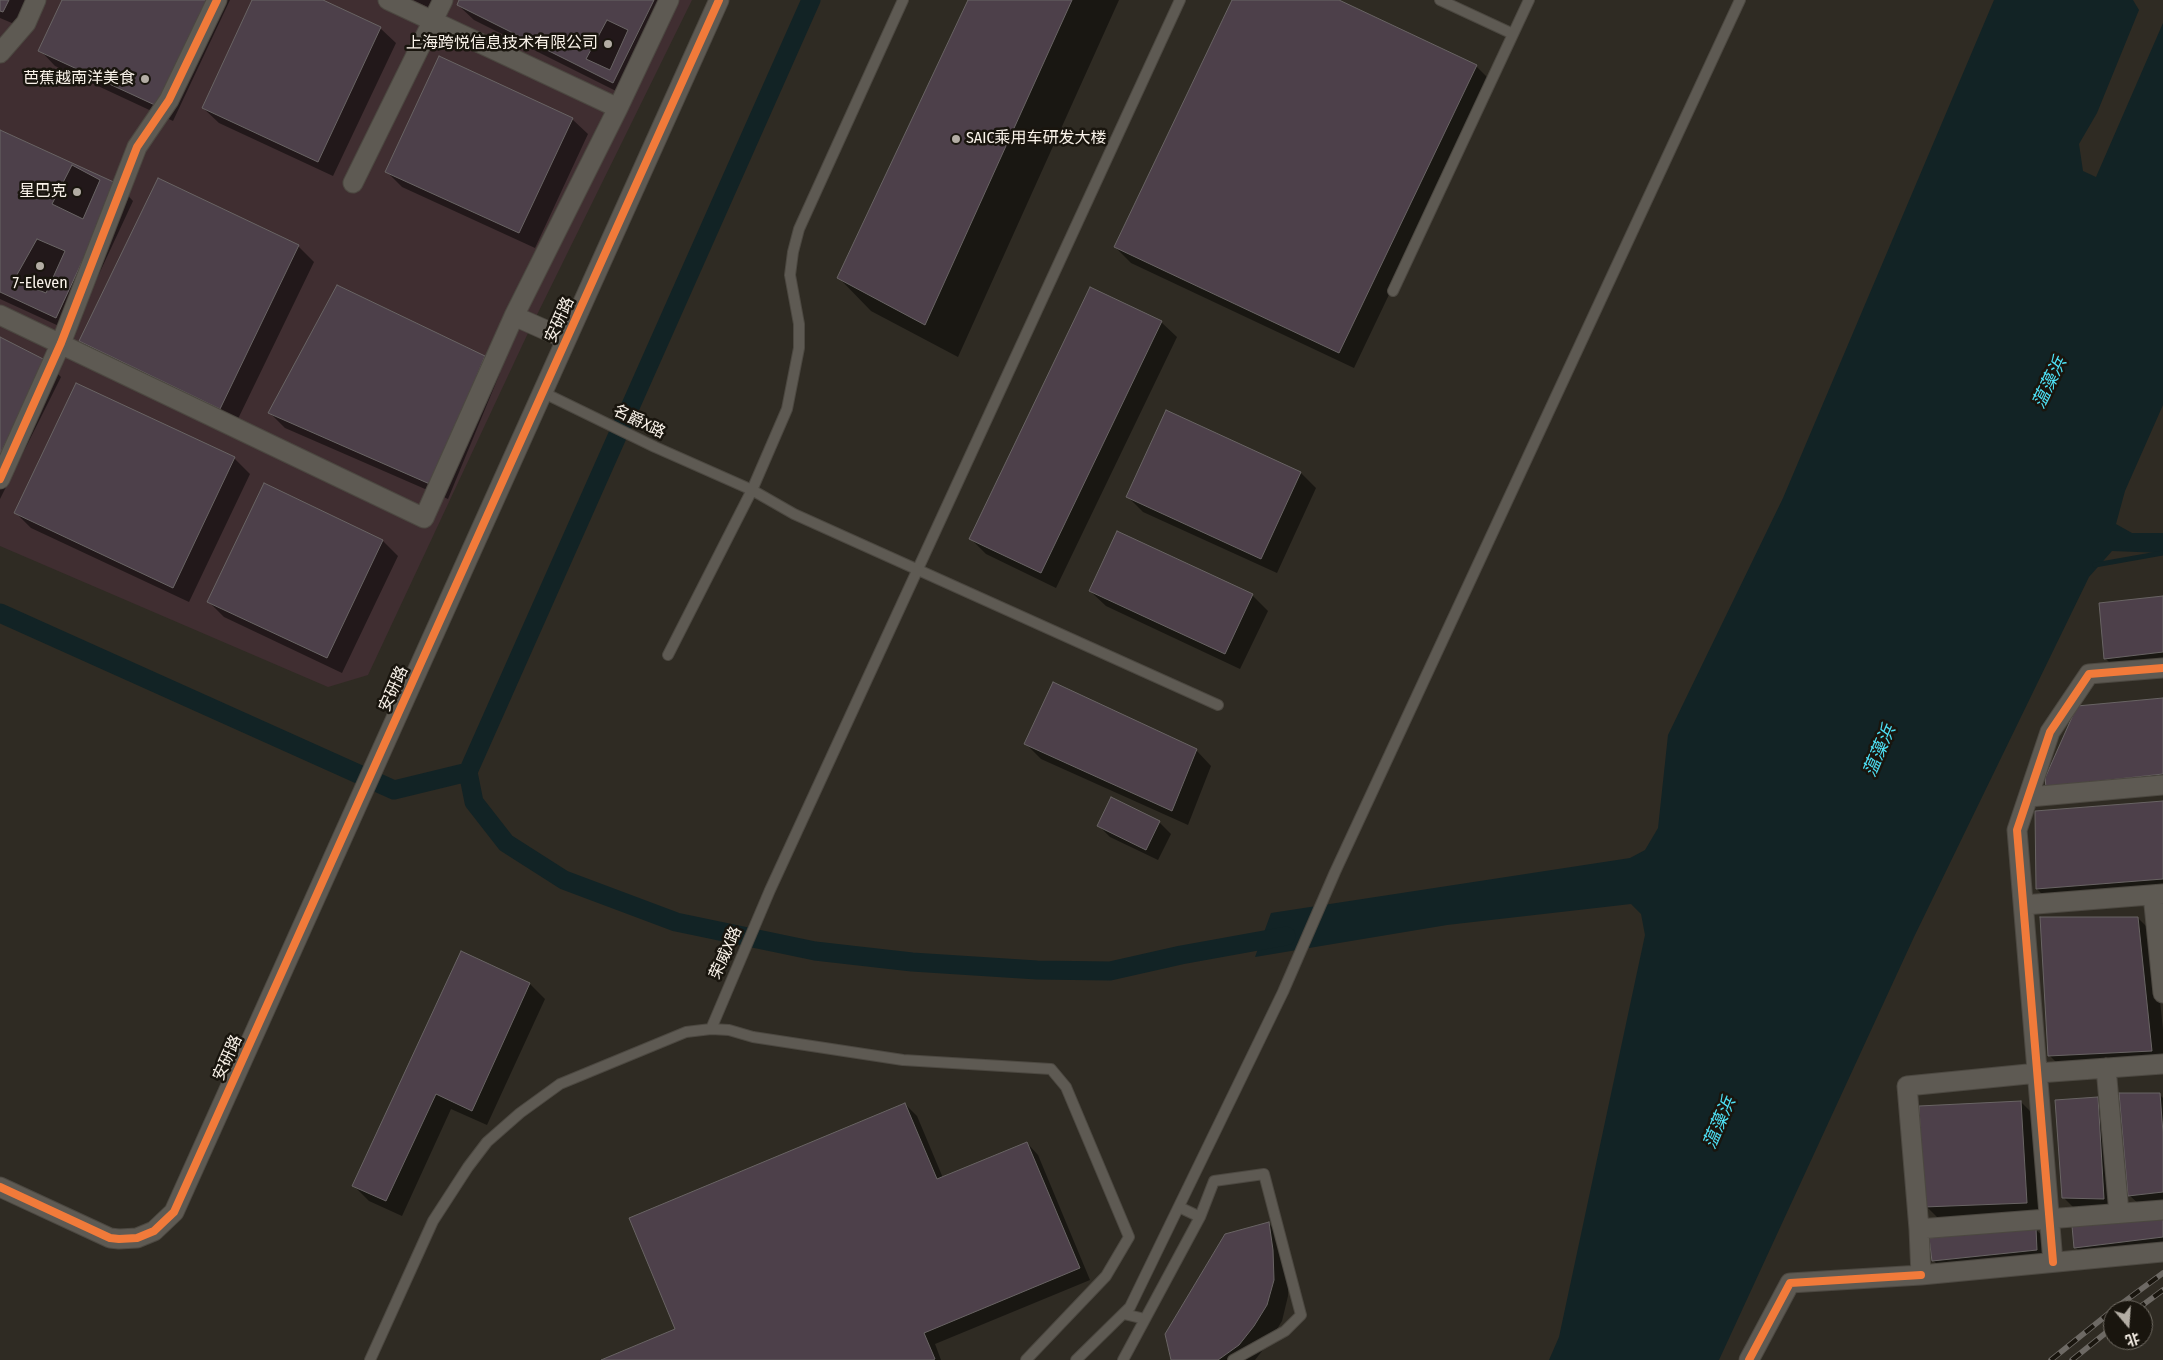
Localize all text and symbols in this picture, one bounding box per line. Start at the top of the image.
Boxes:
place label: 上海跨悦信息技术有限公司 [406,34,598,54]
marker: 上海跨悦信息技术有限公司 [602,38,614,50]
place label: 芭蕉越南洋美食 [23,69,135,89]
marker: 芭蕉越南洋美食 [139,73,151,85]
place label: SAIC乘用车研发大楼 [966,129,1107,149]
marker: SAIC乘用车研发大楼 [950,133,962,145]
place label: 星巴克 [19,182,67,202]
marker: 星巴克 [71,186,83,198]
marker: 7-Eleven [34,260,46,272]
place label: 7-Eleven [12,274,68,294]
street label: 安研路 [541,294,579,346]
water label: 蕰藻浜 [2028,354,2072,412]
street label: 名爵X路 [610,401,668,443]
street label: 安研路 [375,663,413,715]
water label: 蕰藻浜 [1860,722,1900,780]
street label: 荣威X路 [706,924,746,982]
street label: 安研路 [209,1032,247,1084]
water label: 蕰藻浜 [1700,1094,1740,1152]
north arrow [2103,1300,2153,1350]
text: 北 [2123,1329,2142,1349]

